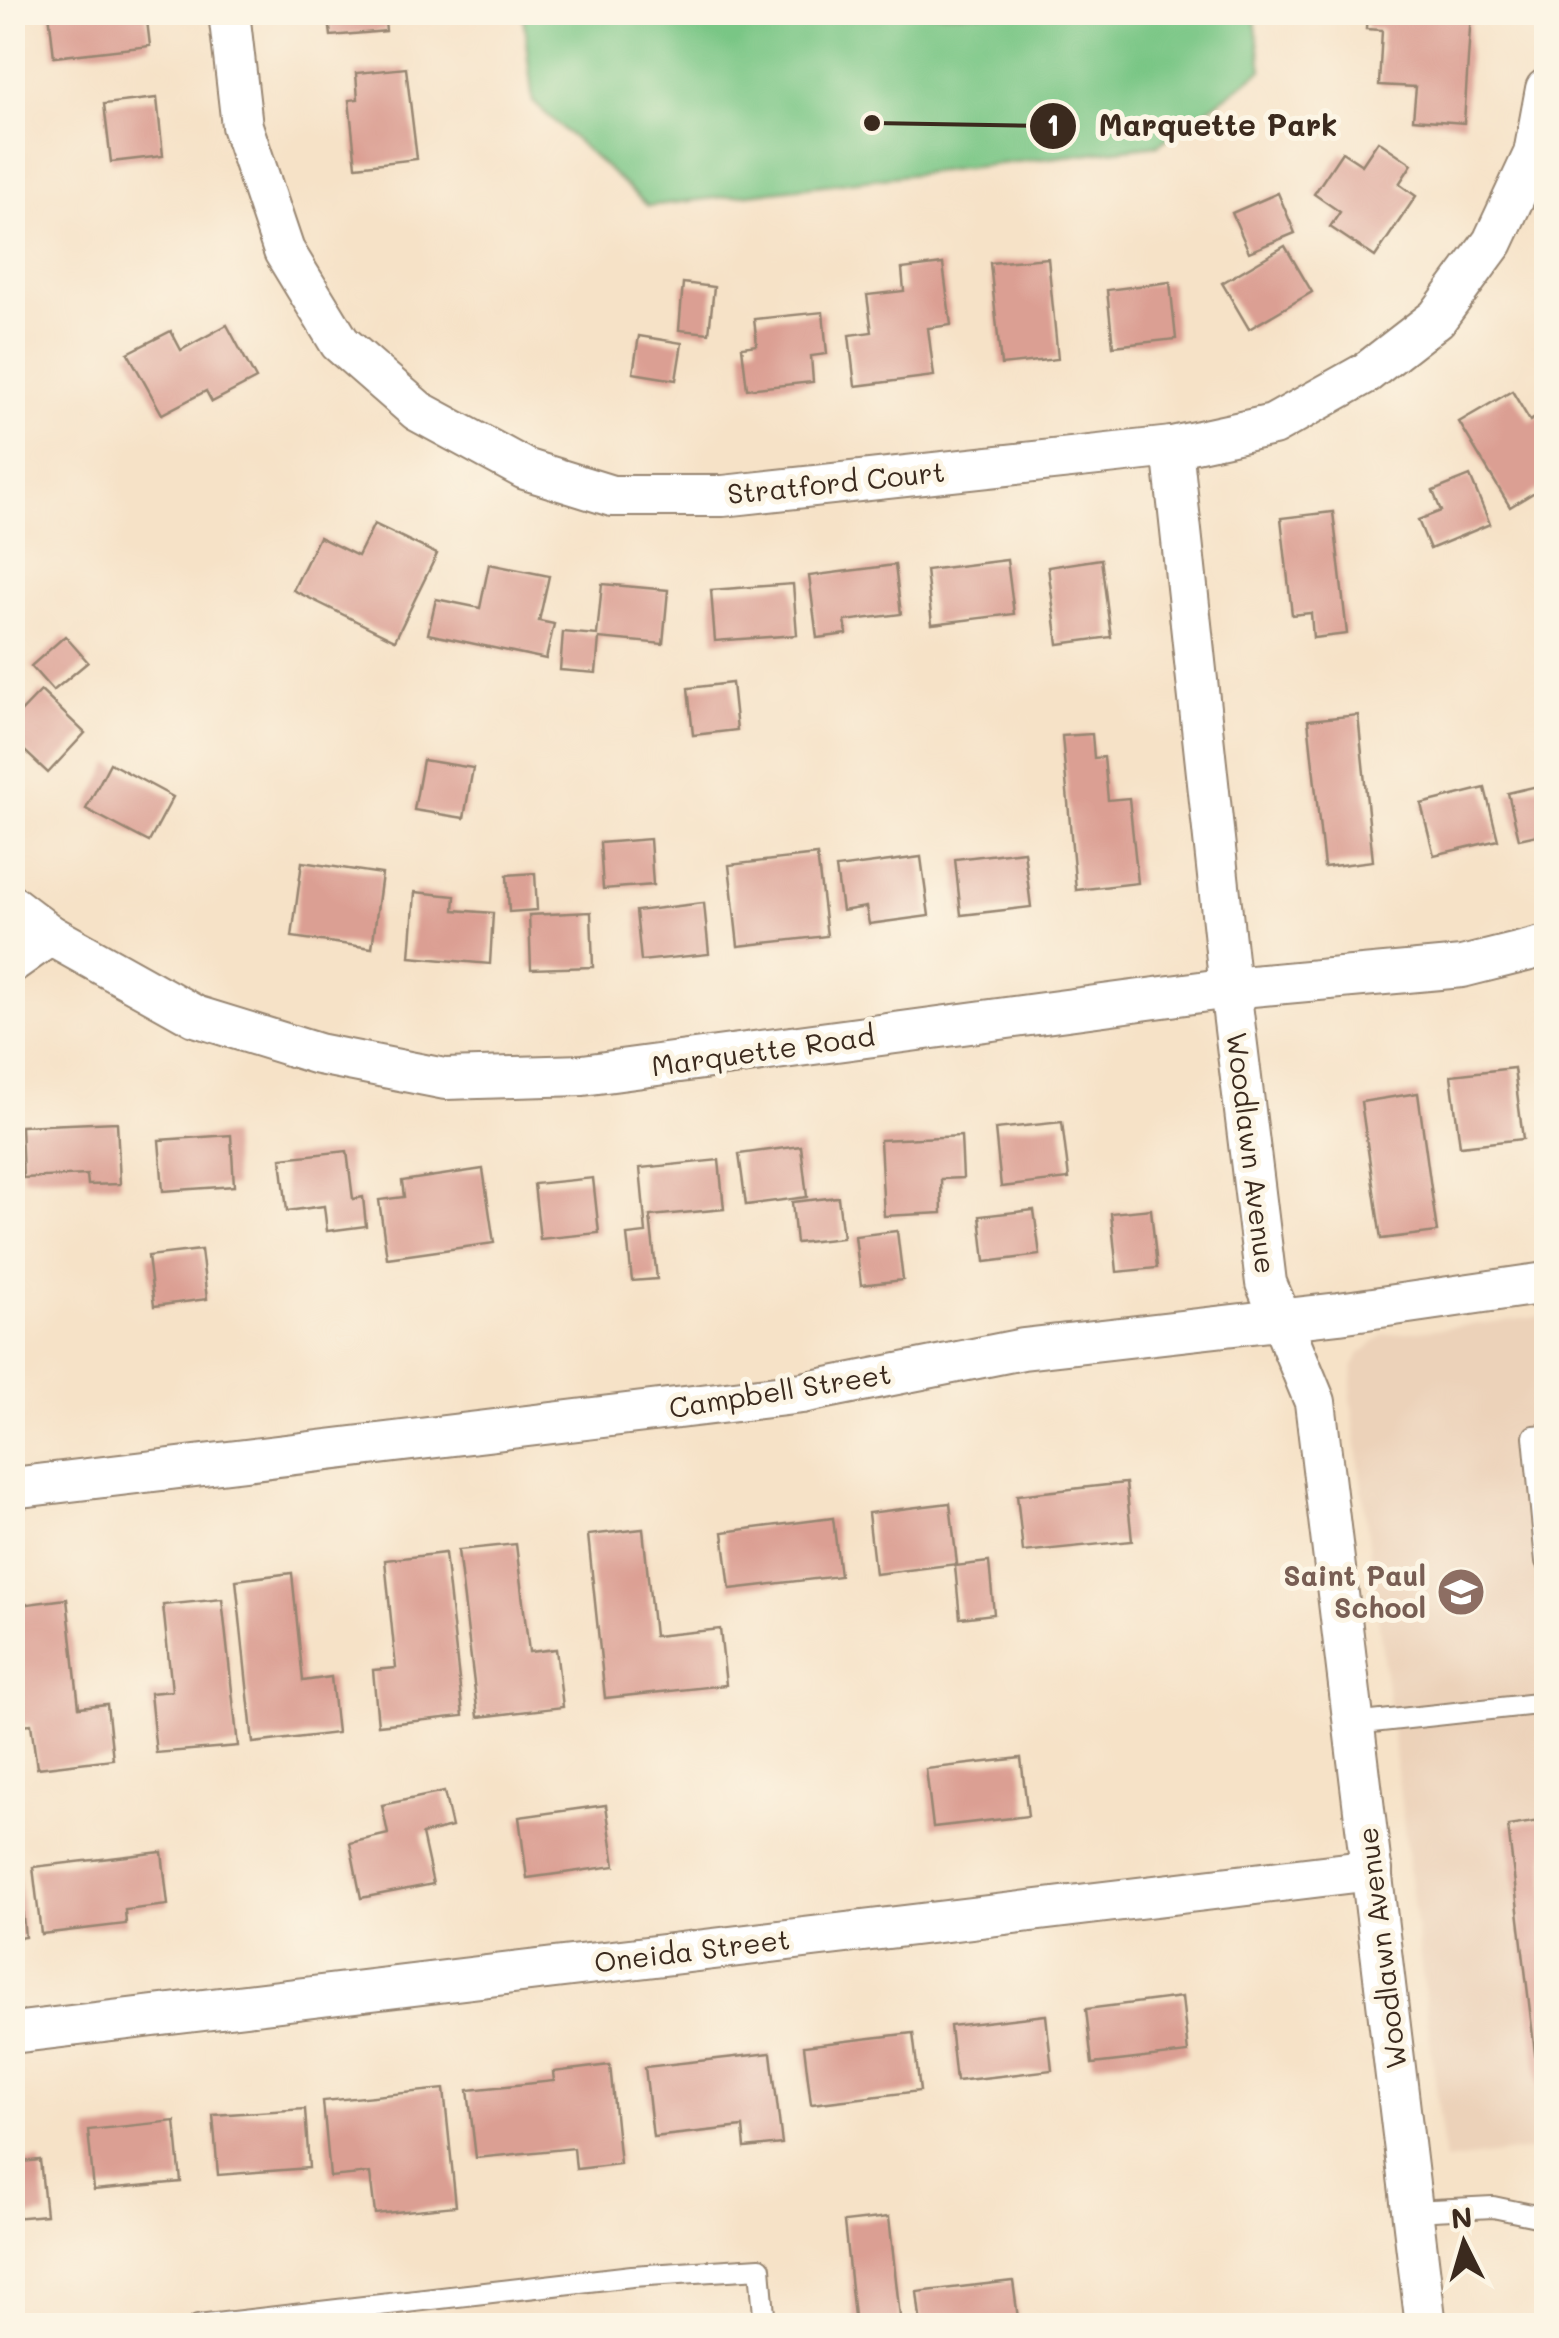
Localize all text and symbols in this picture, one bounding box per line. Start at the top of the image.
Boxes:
callout: Marquette Park [1028,96,1357,156]
text: 1 [1046,104,1060,144]
text: Marquette Park [1099,104,1337,144]
street label: Stratford Court [725,453,946,511]
street label: Marquette Road [649,1017,877,1083]
street label: Woodlawn Avenue [1219,1030,1285,1276]
street label: Campbell Street [666,1355,893,1425]
place label: Saint Paul School [1283,1557,1426,1625]
school or university icon: Saint Paul School [1435,1566,1487,1618]
street label: Woodlawn Avenue [1348,1825,1414,2071]
street label: Oneida Street [592,1920,792,1980]
north arrow [1414,2193,1514,2293]
text: N [1450,2198,1474,2236]

